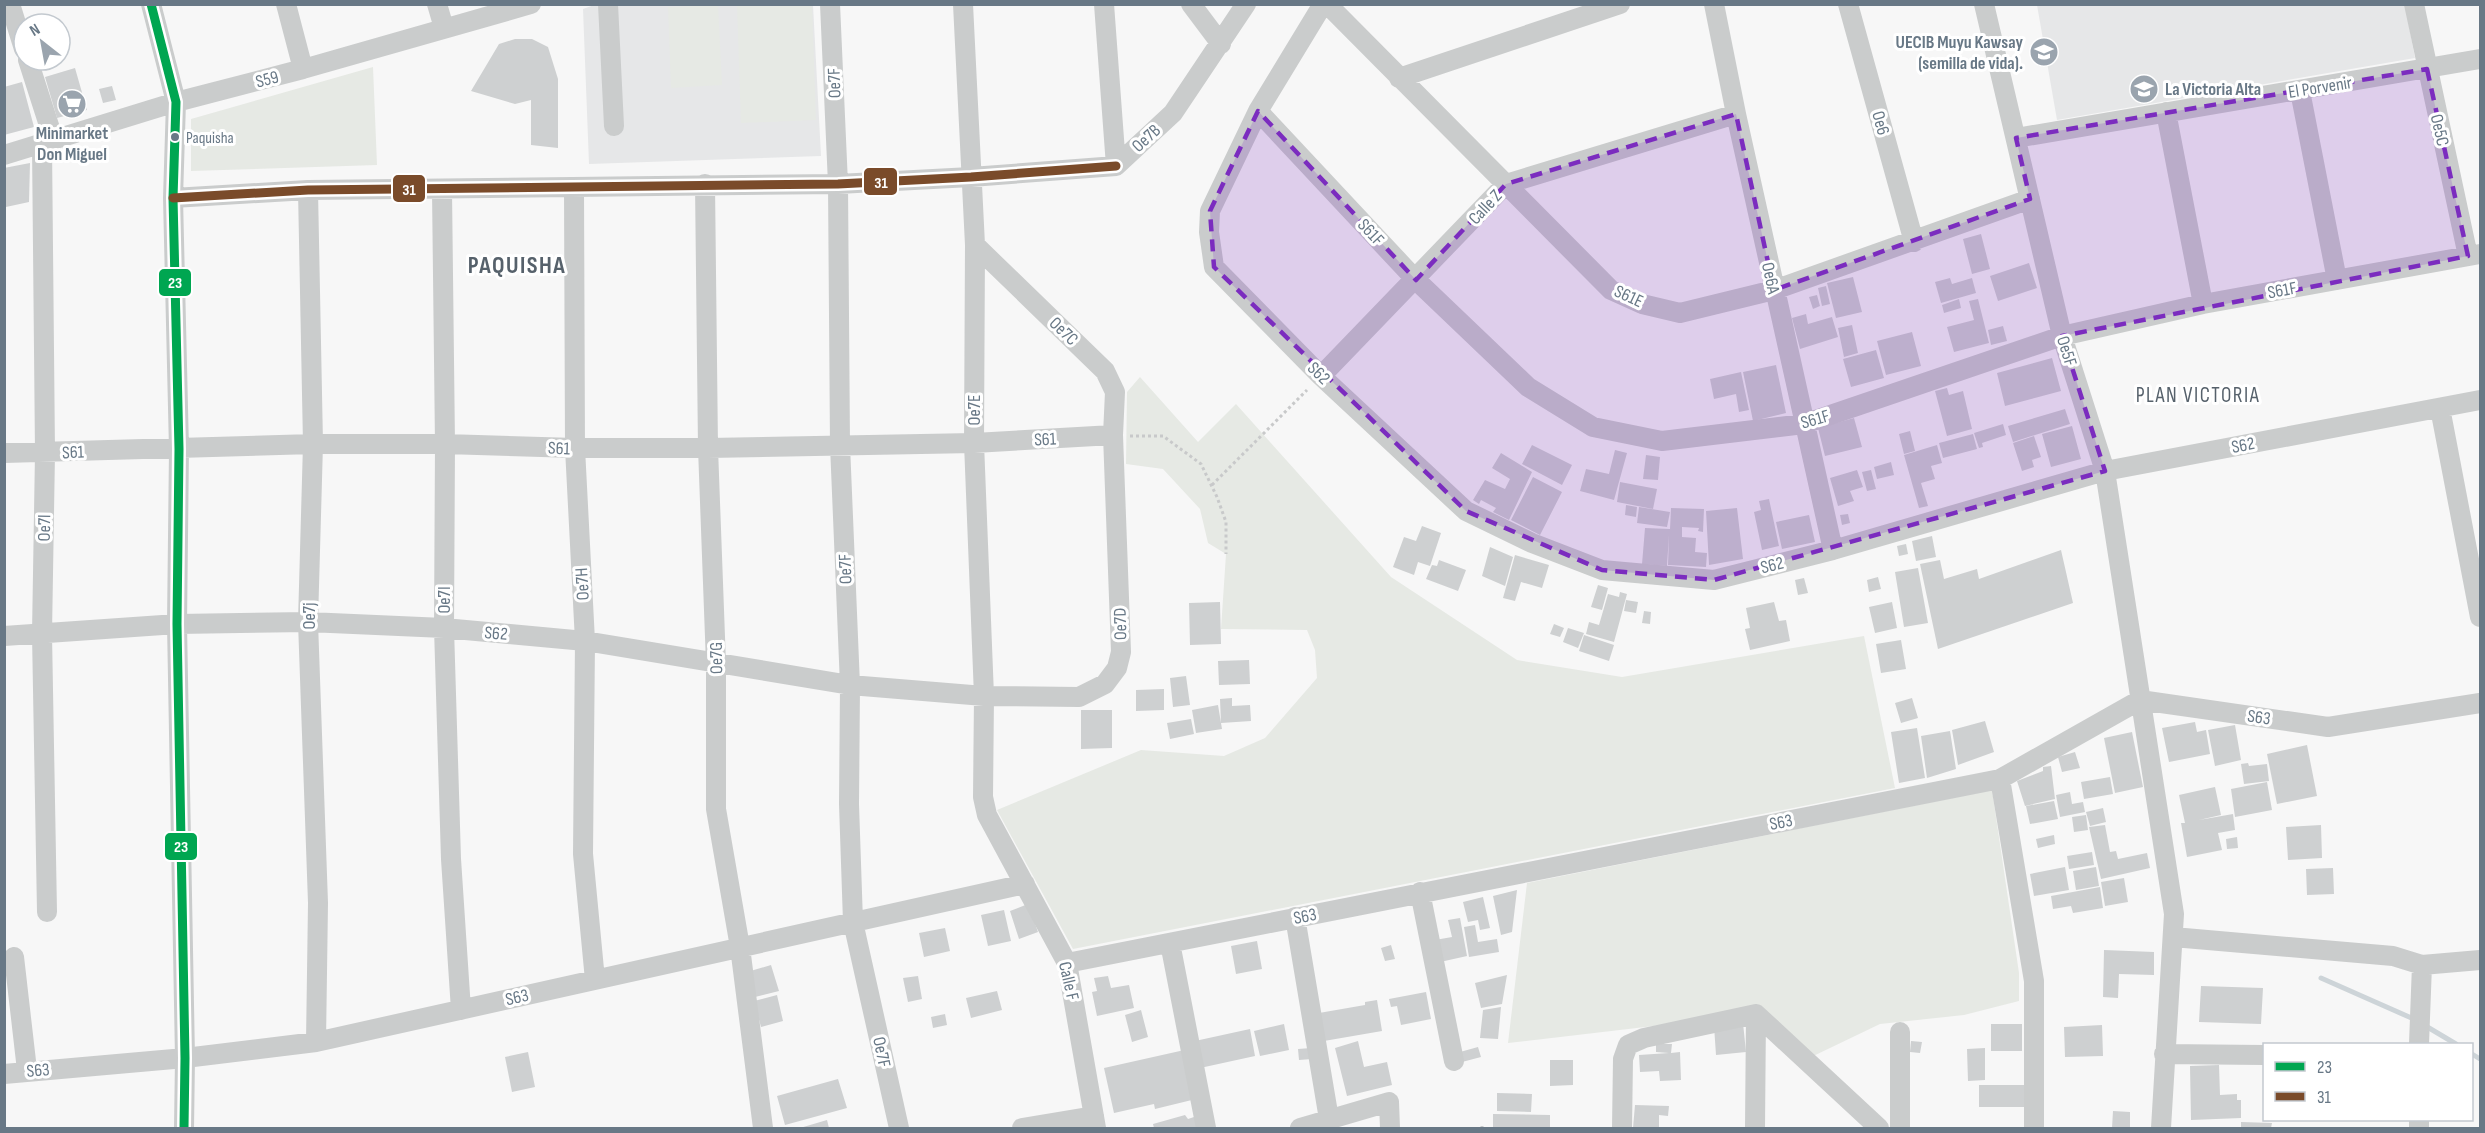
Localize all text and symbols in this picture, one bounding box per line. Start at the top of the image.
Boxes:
north arrow [12,12,72,72]
text: N [26,20,44,41]
place label: UECIB Muyu Kawsay (semilla de vida). [1896,32,2024,74]
school or university icon: UECIB Muyu Kawsay (semilla de vida). [2028,36,2060,68]
street label: S59 [253,66,281,93]
street label: Oe7F [823,67,846,99]
street label: El Porvenir [2287,72,2353,103]
school or university icon: La Victoria Alta [2128,73,2160,105]
place label: La Victoria Alta [2165,79,2261,100]
supermarket icon: Minimarket Don Miguel [56,88,88,120]
street label: Oe6 [1867,109,1894,138]
street label: Oe5C [2426,112,2453,148]
street label: Oe7B [1128,120,1165,157]
place label: Minimarket Don Miguel [36,123,108,165]
place label: Paquisha [186,129,234,148]
marker: Paquisha [169,131,181,143]
line badge: 31 [863,167,898,196]
line badge: 31 [392,174,426,203]
text: 31 [874,174,888,193]
text: 31 [402,181,416,200]
street label: Calle Z [1464,185,1507,229]
street label: S61F [1353,215,1388,250]
district label: PAQUISHA [468,251,566,280]
street label: Oe6A [1757,260,1784,296]
line badge: 23 [158,268,192,297]
text: 23 [168,274,182,293]
street label: S61F [2266,278,2298,303]
street label: S61E [1611,281,1647,312]
street label: Oe7C [1045,313,1082,350]
street label: Oe5F [2052,334,2081,369]
street label: S62 [1303,358,1334,389]
district label: PLAN VICTORIA [2136,383,2260,408]
street label: Oe7E [964,395,985,425]
street label: S61F [1798,405,1832,434]
street label: S61 [1034,428,1057,451]
street label: S62 [2230,433,2256,458]
street label: S61 [548,438,571,459]
street label: S61 [62,442,85,463]
street label: Oe7l [34,514,55,542]
street label: S62 [1758,552,1786,578]
street label: Oe7F [834,553,857,585]
street label: Oe7H [571,567,594,601]
street label: Oe7I [434,586,455,614]
street label: Oe7j [299,603,320,629]
street label: Oe7D [1110,608,1131,640]
street label: S62 [483,622,508,645]
street label: Oe7G [706,642,727,674]
street label: S63 [2246,705,2272,730]
street label: S63 [1768,810,1794,835]
line badge: 23 [164,832,198,861]
text: 23 [174,838,188,857]
street label: S63 [1292,904,1318,929]
street label: Calle F [1054,960,1083,1003]
street label: S63 [503,985,531,1010]
street label: Oe7F [868,1035,895,1069]
legend [2263,1043,2473,1121]
text: 23 [2317,1057,2332,1078]
street label: S63 [26,1059,50,1082]
text: 31 [2317,1087,2332,1108]

